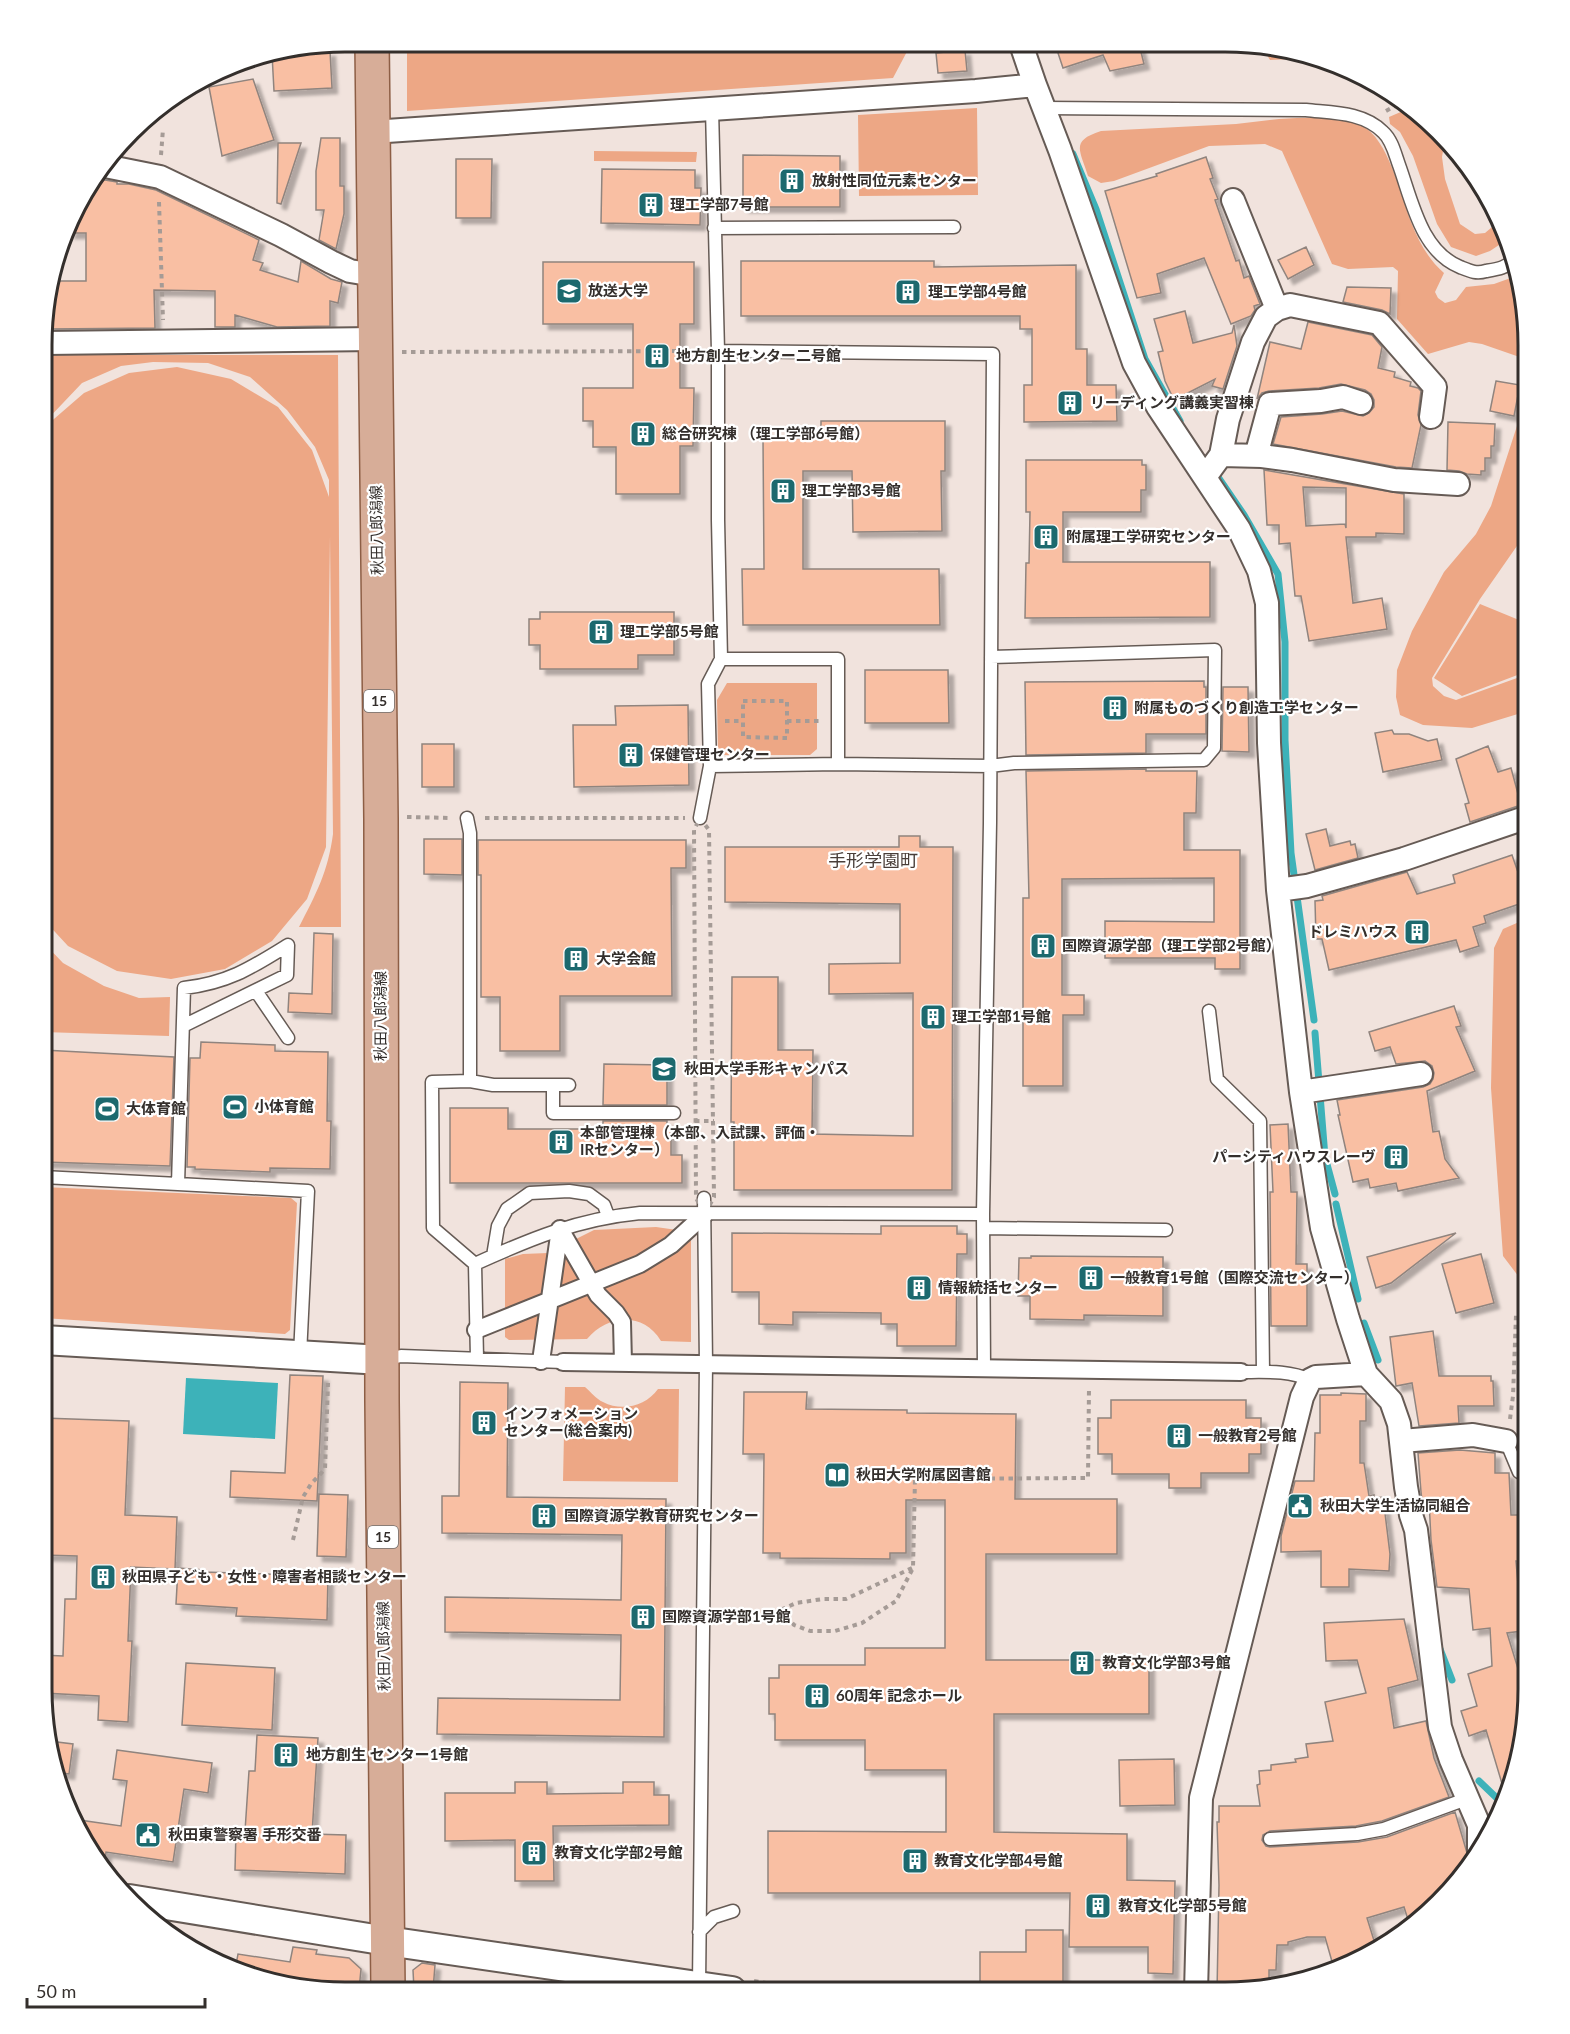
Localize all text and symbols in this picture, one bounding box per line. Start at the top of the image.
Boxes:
building icon: 放射性同位元素センター [777,166,807,196]
place label: 放射性同位元素センター [812,171,977,189]
building icon: 理工学部7号館 [636,190,666,220]
place label: 理工学部7号館 [670,195,769,213]
school or university icon: 放送大学 [554,276,584,306]
building icon: 理工学部4号館 [893,277,923,307]
place label: 放送大学 [588,281,648,299]
place label: 理工学部4号館 [928,282,1027,300]
building icon: 地方創生センター二号館 [642,341,672,371]
place label: 地方創生センター二号館 [676,346,841,364]
building icon: リーディング講義実習棟 [1055,388,1085,418]
place label: リーディング講義実習棟 [1090,393,1254,411]
building icon: 総合研究棟 （理工学部6号館） [628,419,658,449]
place label: 総合研究棟 （理工学部6号館） [662,424,869,442]
building icon: 理工学部3号館 [768,476,798,506]
place label: 理工学部3号館 [802,481,901,499]
street label: 秋田八郎潟線 [366,485,386,575]
building icon: 附属理工学研究センター [1031,522,1061,552]
place label: 附属理工学研究センター [1066,527,1231,545]
building icon: 理工学部5号館 [586,617,616,647]
place label: 理工学部5号館 [620,622,719,640]
road number: 15 [364,690,394,712]
building icon: 附属ものづくり創造工学センター [1100,693,1130,723]
place label: 附属ものづくり創造工学センター [1134,698,1359,716]
building icon: 保健管理センター [616,740,646,770]
place label: 保健管理センター [650,745,770,763]
district label: 手形学園町 [828,849,918,871]
building icon: ドレミハウス [1402,917,1432,947]
place label: ドレミハウス [1308,922,1398,940]
building icon: 国際資源学部（理工学部2号館） [1028,931,1058,961]
place label: 国際資源学部（理工学部2号館） [1062,936,1281,954]
building icon: 大学会館 [561,944,591,974]
place label: 大学会館 [596,949,656,967]
street label: 秋田八郎潟線 [371,971,389,1061]
building icon: 理工学部1号館 [918,1002,948,1032]
place label: 理工学部1号館 [952,1007,1051,1025]
school or university icon: 秋田大学手形キャンパス [649,1054,679,1084]
place label: 秋田大学手形キャンパス [684,1059,849,1077]
sports icon: 小体育館 [220,1092,250,1122]
sports icon: 大体育館 [92,1094,122,1124]
place label: 小体育館 [254,1097,314,1115]
place label: 大体育館 [126,1099,186,1117]
place label: 本部管理棟（本部、入試課、評価・ IRセンター） [580,1123,820,1158]
building icon: 本部管理棟（本部、入試課、評価・ IRセンター） [546,1127,576,1157]
building icon: パーシティハウスレーヴ [1381,1142,1411,1172]
place label: パーシティハウスレーヴ [1212,1147,1376,1165]
building icon: 一般教育1号館（国際交流センター） [1076,1263,1106,1293]
place label: 一般教育1号館（国際交流センター） [1110,1268,1359,1286]
building icon: 情報統括センター [904,1273,934,1303]
place label: 情報統括センター [938,1278,1058,1296]
place label: インフォメーション センター(総合案内) [504,1404,638,1439]
building icon: インフォメーション センター(総合案内) [469,1408,499,1438]
building icon: 一般教育2号館 [1164,1421,1194,1451]
place label: 一般教育2号館 [1198,1426,1297,1444]
library icon: 秋田大学附属図書館 [822,1460,852,1490]
place label: 秋田大学附属図書館 [856,1465,991,1483]
public building icon: 秋田大学生活協同組合 [1285,1491,1315,1521]
place label: 秋田大学生活協同組合 [1320,1496,1471,1514]
building icon: 国際資源学教育研究センター [529,1501,559,1531]
place label: 国際資源学教育研究センター [564,1506,759,1524]
road number: 15 [368,1526,398,1548]
building icon: 秋田県子ども・女性・障害者相談センター [88,1562,118,1592]
place label: 秋田県子ども・女性・障害者相談センター [122,1567,407,1585]
street label: 秋田八郎潟線 [373,1601,393,1691]
building icon: 国際資源学部1号館 [628,1602,658,1632]
place label: 国際資源学部1号館 [662,1607,791,1625]
building icon: 教育文化学部3号館 [1067,1648,1097,1678]
place label: 教育文化学部3号館 [1102,1653,1231,1671]
building icon: 60周年 記念ホール [802,1681,832,1711]
place label: 60周年 記念ホール [836,1686,962,1704]
building icon: 地方創生 センター1号館 [271,1740,301,1770]
place label: 地方創生 センター1号館 [306,1745,468,1763]
public building icon: 秋田東警察署 手形交番 [133,1820,163,1850]
place label: 秋田東警察署 手形交番 [168,1825,322,1843]
building icon: 教育文化学部2号館 [519,1838,549,1868]
place label: 教育文化学部2号館 [554,1843,683,1861]
building icon: 教育文化学部4号館 [900,1846,930,1876]
place label: 教育文化学部4号館 [934,1851,1063,1869]
building icon: 教育文化学部5号館 [1083,1891,1113,1921]
place label: 教育文化学部5号館 [1118,1896,1247,1914]
scale bar [27,1971,206,2009]
text: 50 m [36,1980,76,2002]

